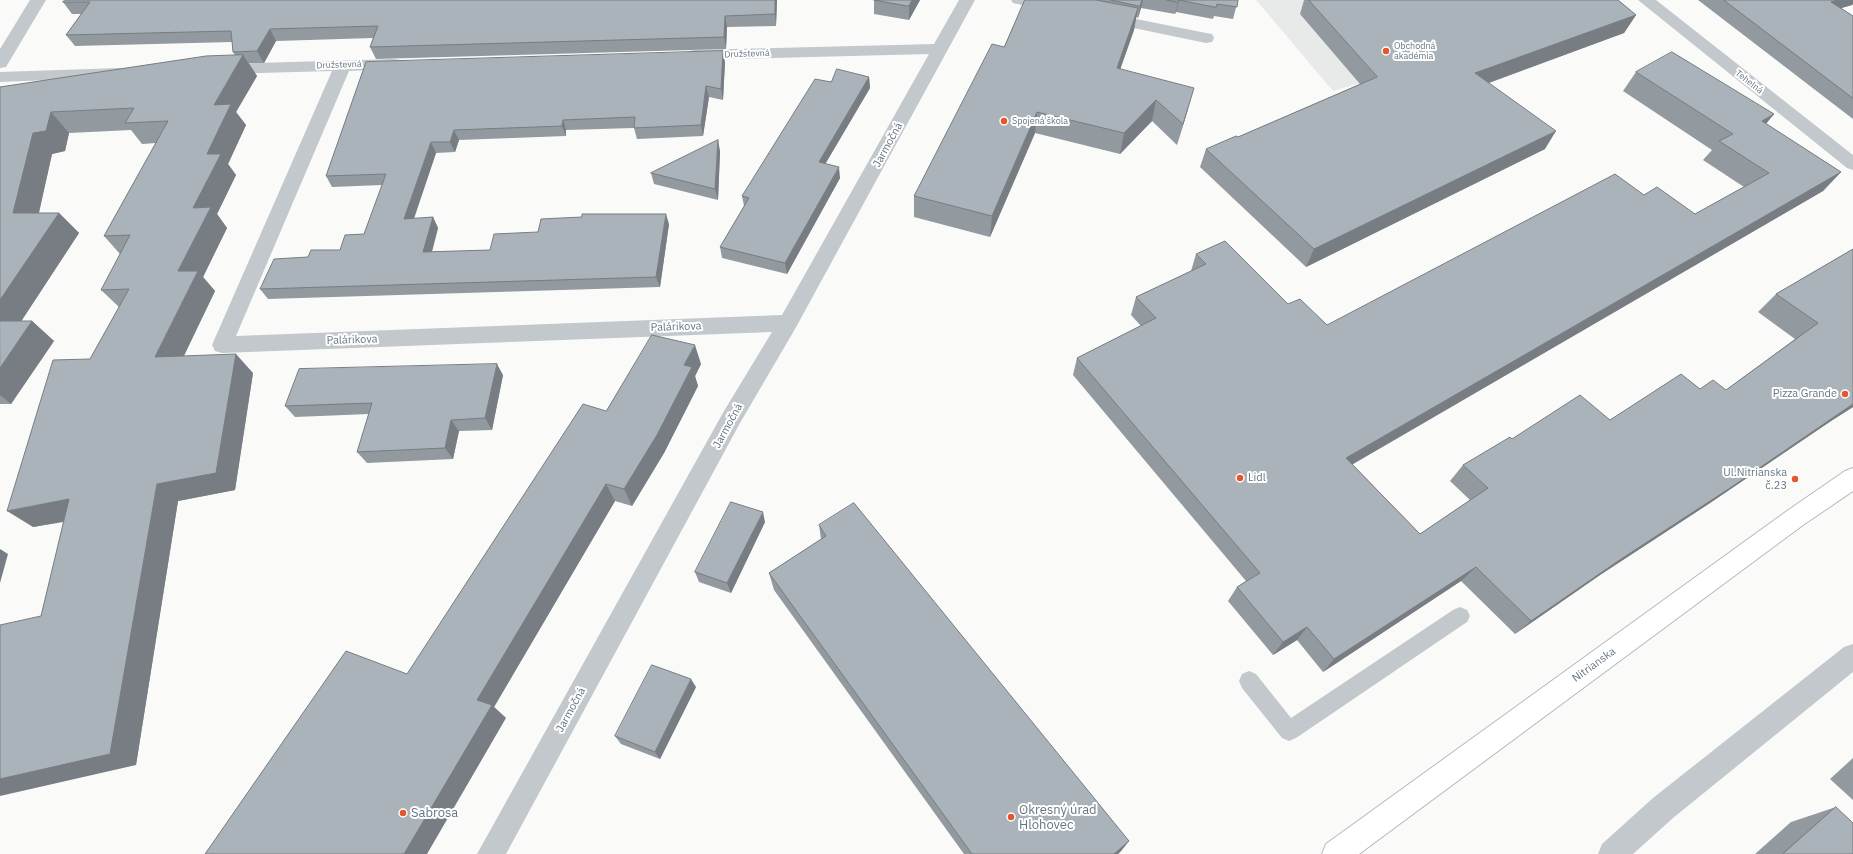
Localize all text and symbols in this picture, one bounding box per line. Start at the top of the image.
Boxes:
place label: Obchodná akadémia [1394,41,1435,62]
marker: Obchodná akadémia [1381,46,1391,56]
street label: Družstevná [724,48,770,60]
street label: Družstevná [316,59,362,71]
street label: Tehelná [1733,68,1765,96]
marker: Spojená škola [999,116,1009,126]
place label: Spojená škola [1012,116,1068,126]
street label: Jarmočná [870,120,906,170]
street label: Palárikova [650,320,702,334]
street label: Palárikova [326,333,378,347]
place label: Pizza Grande [1773,387,1837,401]
marker: Pizza Grande [1840,389,1850,399]
street label: Jarmočná [710,401,746,451]
place label: Ul.Nitrianska č.23 [1723,466,1787,492]
place label: Lidl [1248,471,1266,485]
marker: Lidl [1235,473,1245,483]
marker: Ul.Nitrianska č.23 [1790,474,1800,484]
street label: Nitrianska [1570,645,1618,685]
street label: Jarmočná [553,685,589,735]
place label: Okresný úrad Hlohovec [1019,802,1097,833]
place label: Sabrosa [411,805,458,821]
marker: Sabrosa [398,808,408,818]
marker: Okresný úrad Hlohovec [1006,812,1016,822]

